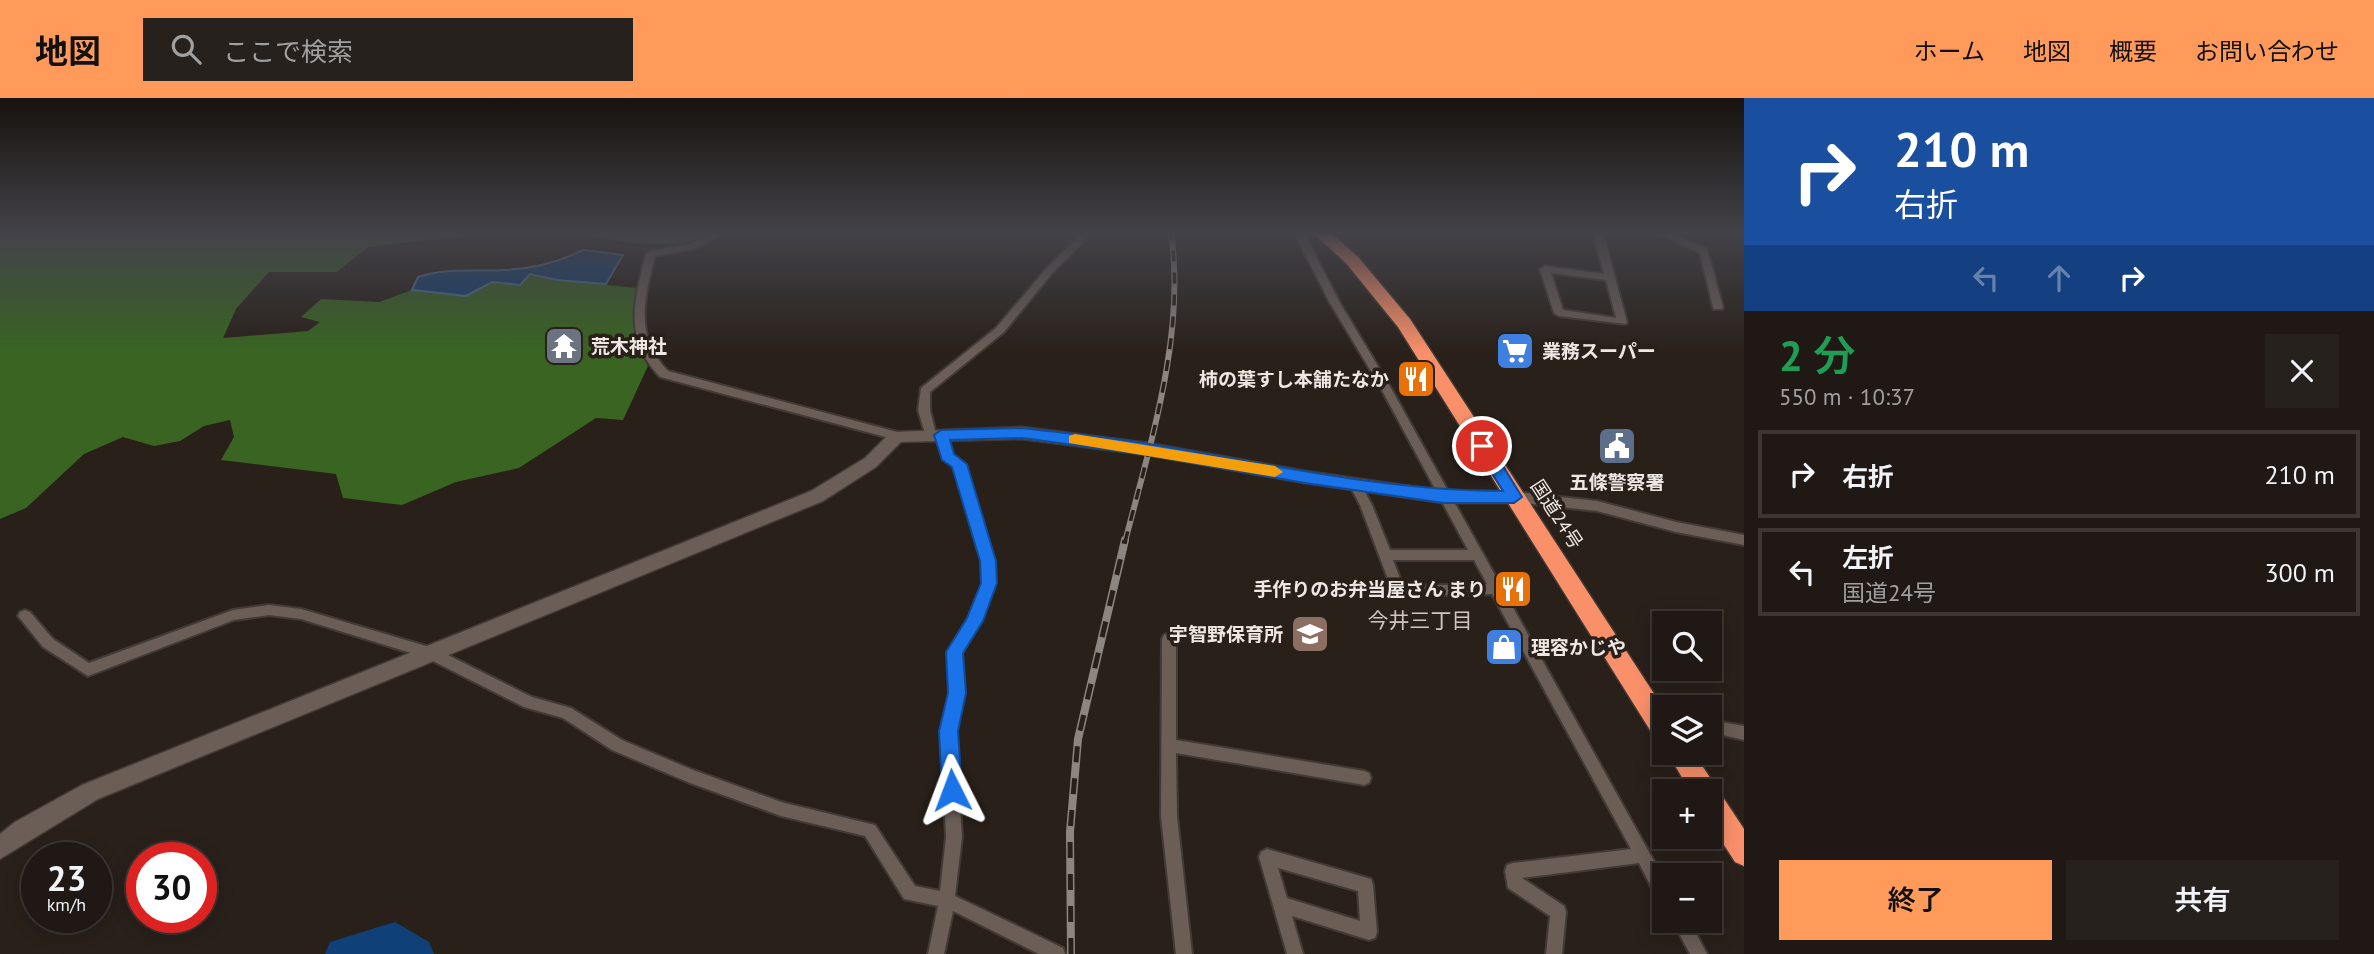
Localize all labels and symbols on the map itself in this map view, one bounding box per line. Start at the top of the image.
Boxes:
temple icon: 荒木神社 [543,325,585,367]
supermarket icon: 業務スーパー [1494,330,1536,372]
place label: 荒木神社 [591,334,667,358]
place label: 業務スーパー [1542,339,1656,363]
restaurant icon: 柿の葉すし本舗たなか [1395,358,1437,400]
place label: 柿の葉すし本舗たなか [1199,367,1389,391]
pin [1452,416,1512,476]
public building icon: 五條警察署 [1596,425,1638,467]
place label: 五條警察署 [1569,470,1665,494]
street label: 国道24号 [1526,475,1588,553]
restaurant icon: 手作りのお弁当屋さん まり [1492,568,1534,610]
place label: 手作りのお弁当屋さん まり [1253,577,1486,601]
district label: 今井三丁目 [1368,607,1473,634]
school or university icon: 宇智野保育所 [1289,613,1331,655]
place label: 宇智野保育所 [1169,622,1283,646]
shop icon: 理容かじや [1483,626,1525,668]
place label: 理容かじや [1531,635,1626,659]
position arrow [915,753,989,827]
speed limit sign: 30 [126,842,217,933]

